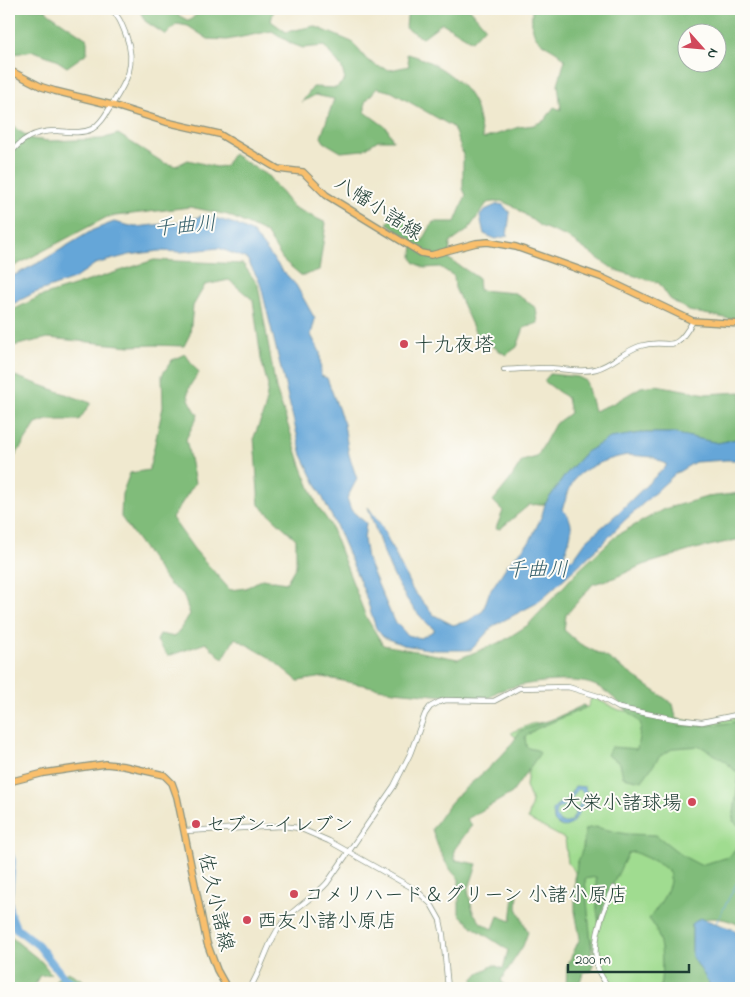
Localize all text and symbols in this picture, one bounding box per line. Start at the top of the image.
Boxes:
north arrow [678,22,728,72]
text: N [701,44,724,62]
street label: 八幡小諸線 [328,170,427,248]
water label: 千曲川 [152,209,218,245]
place label: 十九夜塔 [414,332,494,361]
marker: 十九夜塔 [398,338,410,350]
water label: 千曲川 [506,556,569,586]
place label: 大栄小諸球場 [562,790,682,819]
marker: 大栄小諸球場 [686,796,698,808]
place label: セブン-イレブン [206,812,354,841]
marker: セブン-イレブン [190,818,202,830]
street label: 佐久小諸線 [189,851,240,955]
place label: コメリハード＆グリーン 小諸小原店 [304,882,628,911]
marker: コメリハード＆グリーン 小諸小原店 [288,888,300,900]
place label: 西友小諸小原店 [257,908,397,937]
marker: 西友小諸小原店 [241,914,253,926]
scale bar [568,942,689,974]
text: 200 m [575,949,611,971]

